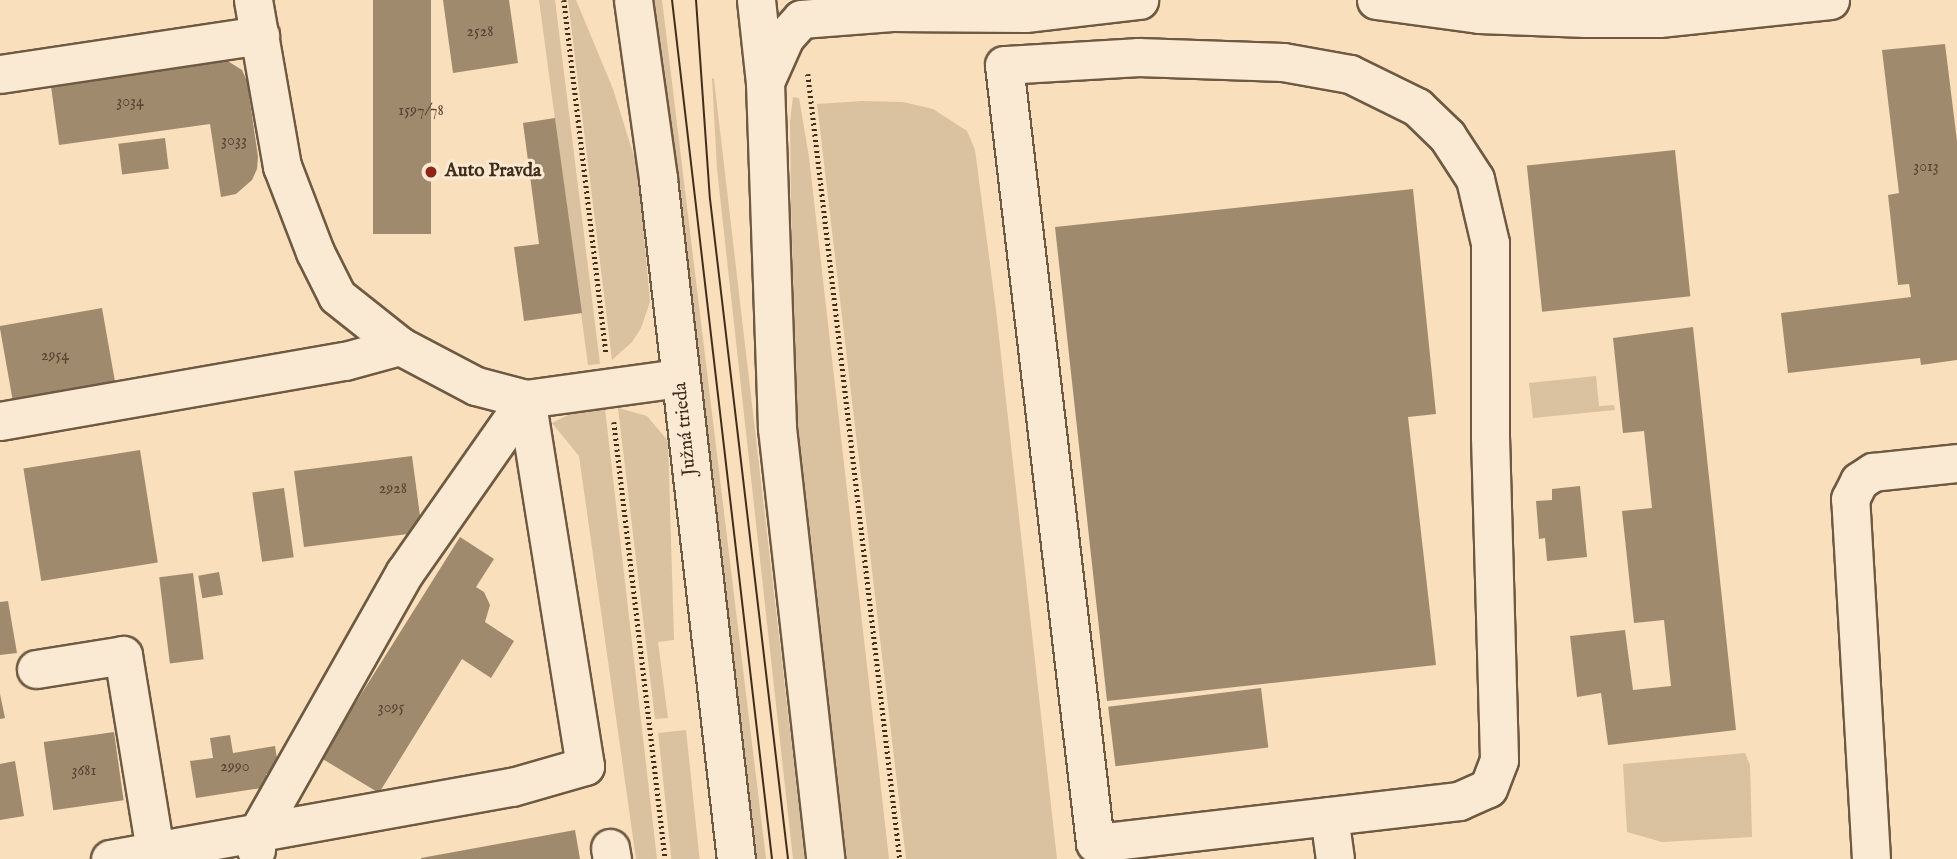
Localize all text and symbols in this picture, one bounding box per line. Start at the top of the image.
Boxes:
house number: 2528 [467,22,493,42]
house number: 3034 [116,92,144,112]
house number: 1597/78 [398,101,444,121]
house number: 3033 [221,131,247,151]
house number: 3013 [1913,157,1939,177]
place label: Auto Pravda [445,161,541,183]
marker: Auto Pravda [423,164,439,180]
house number: 2954 [41,346,69,366]
street label: Južná trieda [670,381,702,477]
house number: 2928 [379,479,407,499]
house number: 3095 [378,698,404,718]
house number: 2990 [220,757,250,777]
house number: 3681 [72,761,96,781]

